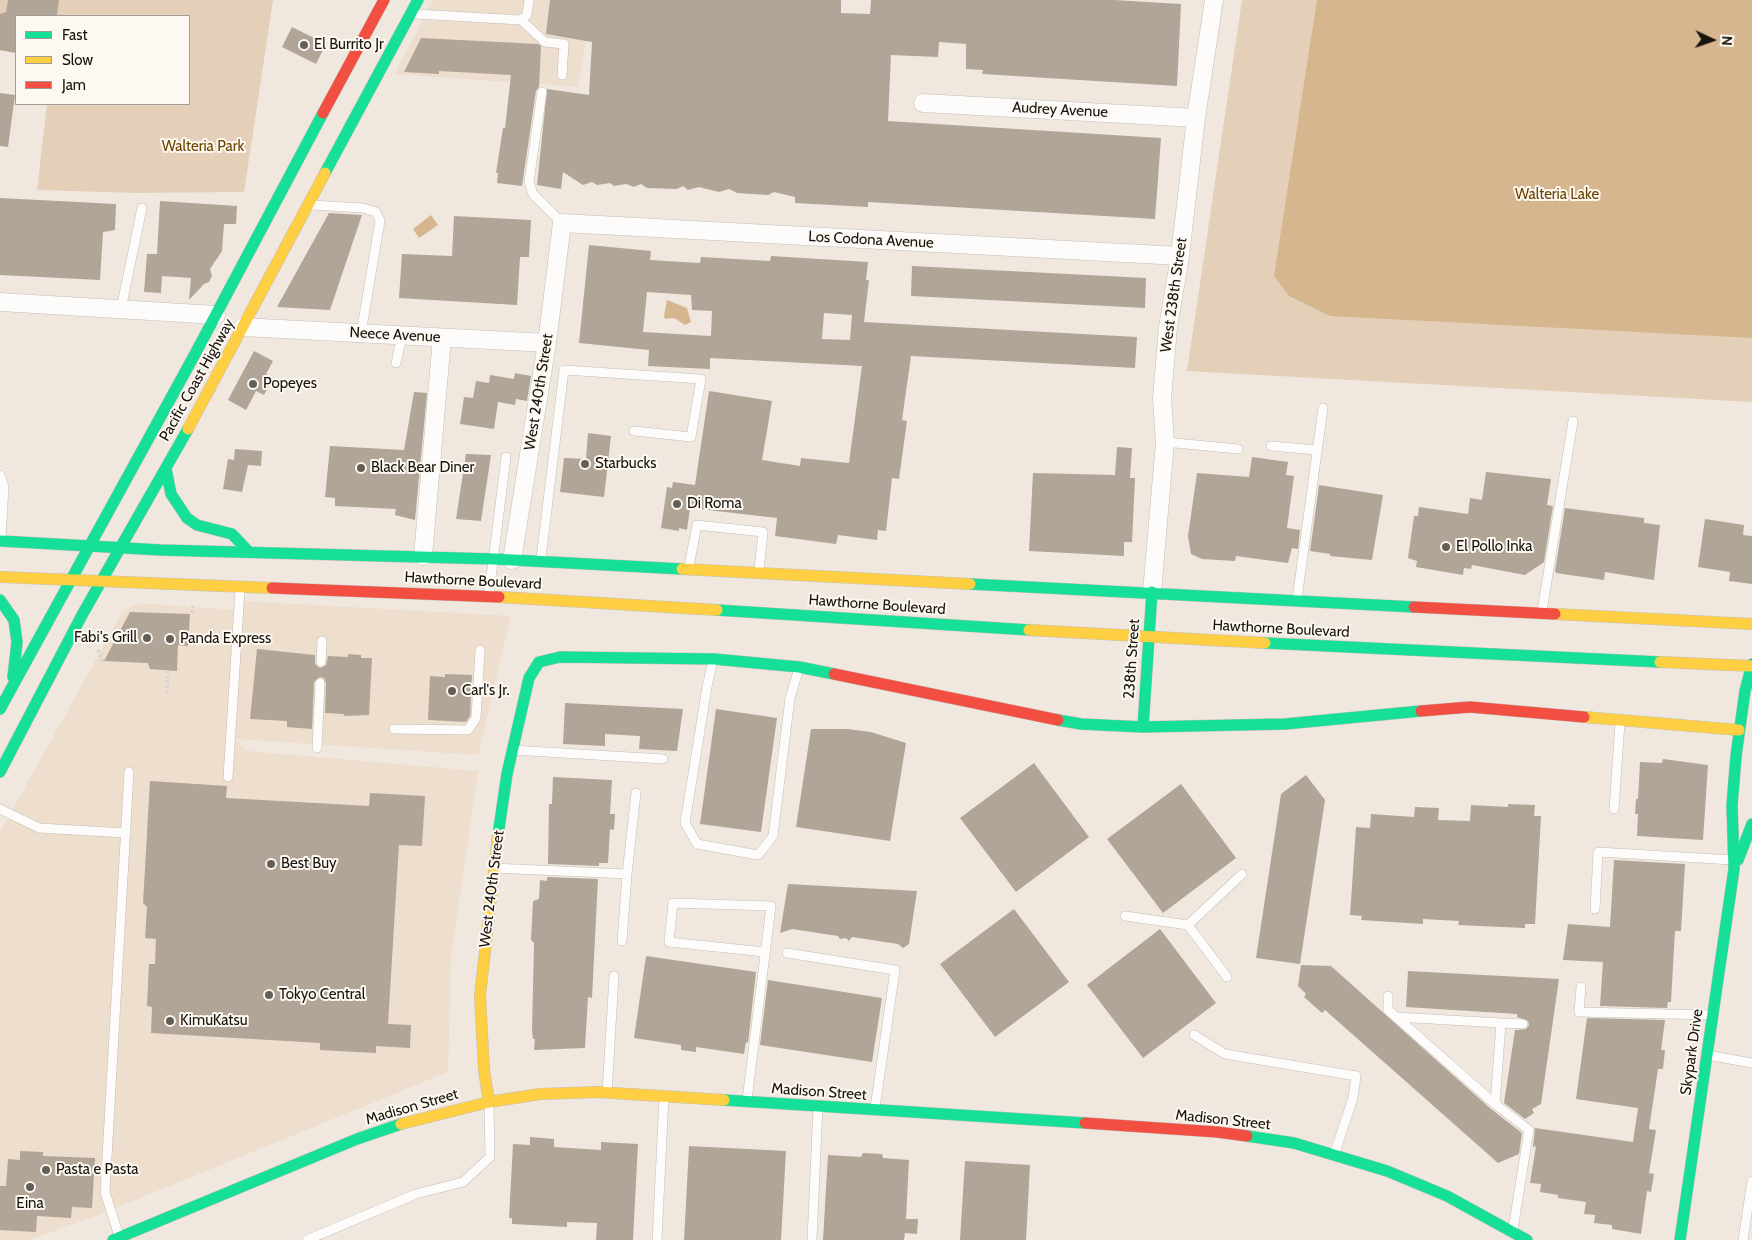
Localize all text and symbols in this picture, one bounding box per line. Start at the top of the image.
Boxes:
legend [15,15,190,105]
north arrow [1687,15,1737,65]
text: Fast [62,26,87,44]
text: N [1718,35,1736,46]
place label: El Burrito Jr [314,36,384,54]
marker: El Burrito Jr [298,39,310,51]
text: Slow [62,51,93,69]
text: Jam [62,76,86,94]
street label: Audrey Avenue [1012,99,1108,121]
park label: Walteria Park [162,138,244,156]
park label: Walteria Lake [1515,186,1599,204]
street label: Los Codona Avenue [808,228,934,252]
street label: West 238th Street [1157,236,1191,354]
street label: Pacific Coast Highway [156,316,238,444]
street label: Neece Avenue [349,324,441,346]
street label: West 240th Street [521,332,557,452]
place label: Popeyes [263,375,317,393]
marker: Popeyes [247,378,259,390]
place label: Starbucks [595,455,656,473]
marker: Starbucks [579,458,591,470]
place label: Black Bear Diner [371,459,474,477]
marker: Black Bear Diner [355,462,367,474]
place label: Di Roma [687,495,742,513]
marker: Di Roma [671,498,683,510]
place label: El Pollo Inka [1456,538,1532,556]
marker: El Pollo Inka [1440,541,1452,553]
street label: Hawthorne Boulevard [404,568,542,594]
street label: Hawthorne Boulevard [808,591,946,619]
street label: Hawthorne Boulevard [1212,616,1350,642]
street label: 238th Street [1120,618,1144,700]
place label: Fabi's Grill [74,629,137,647]
place label: Panda Express [180,630,271,648]
marker: Fabi's Grill [141,632,153,644]
marker: Panda Express [164,633,176,645]
place label: Carl's Jr. [462,682,510,700]
marker: Carl's Jr. [446,685,458,697]
street label: West 240th Street [476,829,508,949]
place label: Best Buy [281,855,337,873]
marker: Best Buy [265,858,277,870]
place label: Tokyo Central [279,986,365,1004]
marker: Tokyo Central [263,989,275,1001]
street label: Skypark Drive [1677,1008,1707,1096]
place label: KimuKatsu [180,1012,247,1030]
marker: KimuKatsu [164,1015,176,1027]
street label: Madison Street [771,1080,867,1104]
street label: Madison Street [364,1085,460,1129]
street label: Madison Street [1175,1106,1271,1134]
place label: Pasta e Pasta [56,1161,138,1179]
marker: Pasta e Pasta [40,1164,52,1176]
marker: Eina [24,1181,36,1193]
place label: Eina [16,1195,44,1213]

